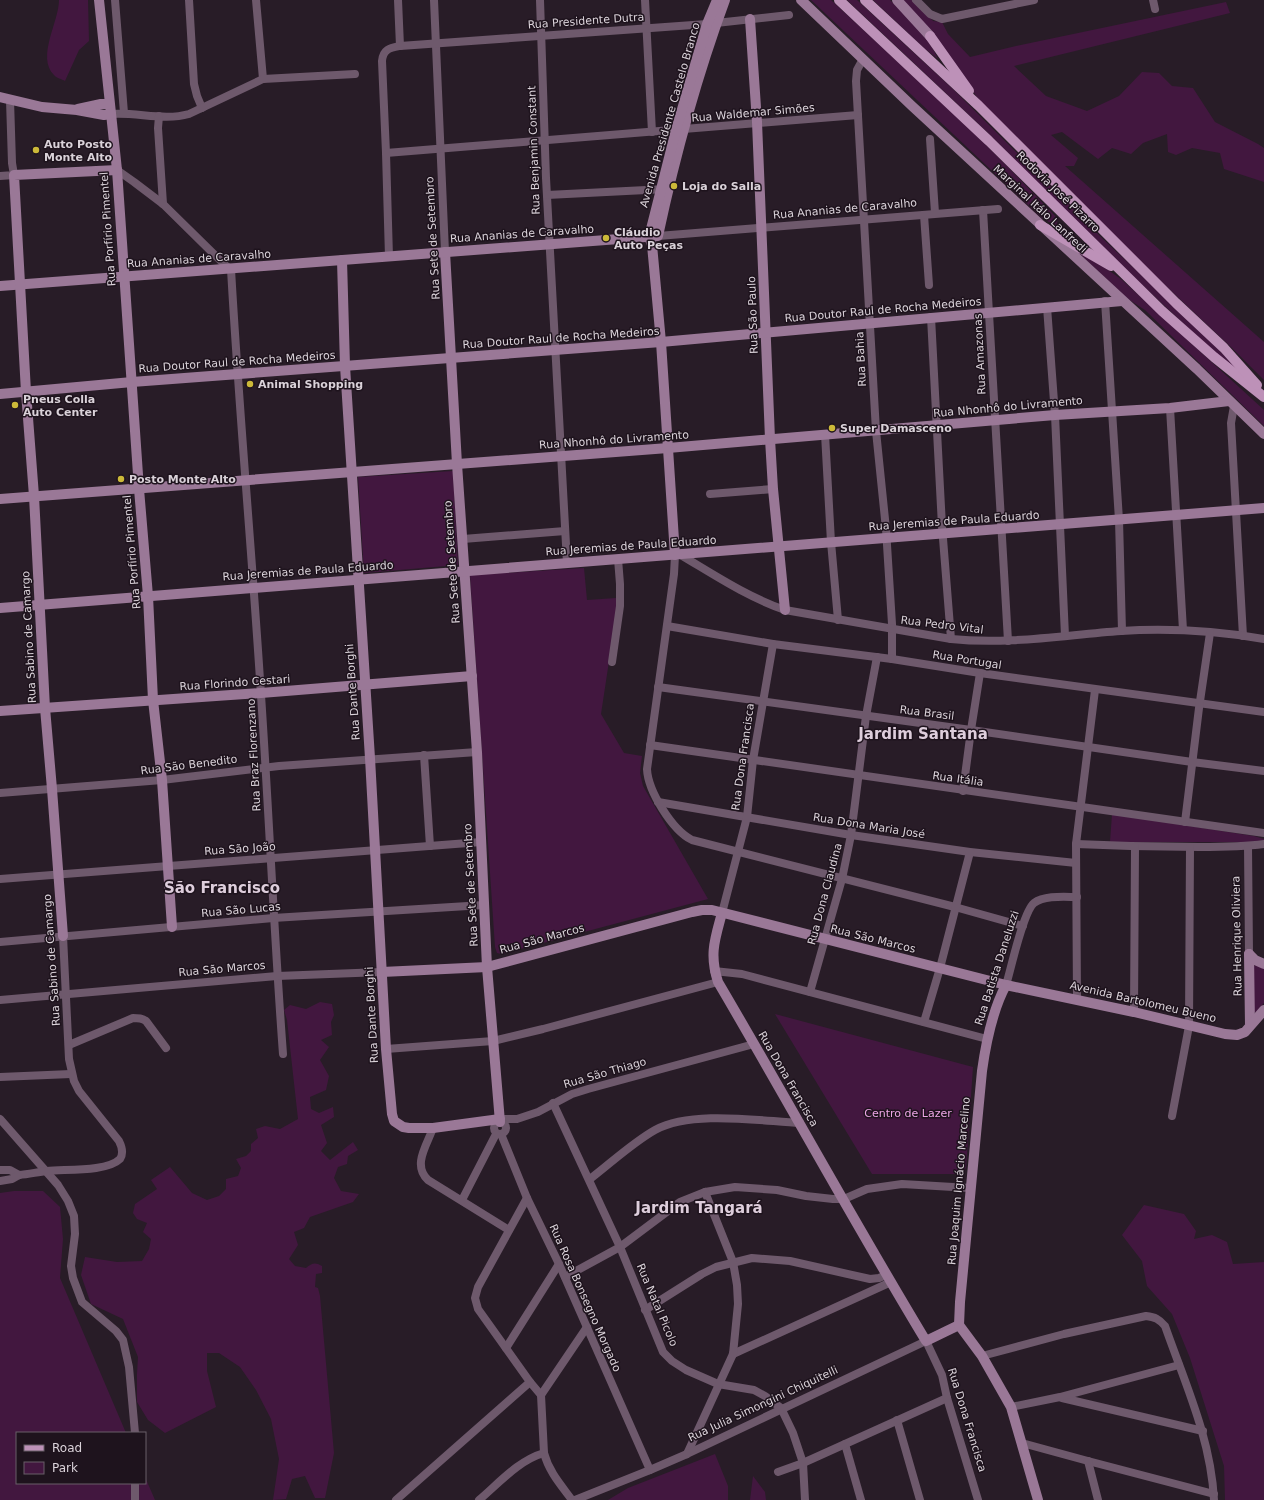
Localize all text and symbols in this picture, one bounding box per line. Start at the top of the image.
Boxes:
street label: Rua Presidente Dutra [527,10,645,32]
street label: Avenida Presidente Castelo Branco [637,21,703,209]
street label: Rua Benjamin Constant [525,85,543,215]
street label: Rua Waldemar Simões [691,101,815,125]
place label: Auto Posto Monte Alto [44,138,112,164]
marker: Auto Posto Monte Alto [31,145,41,155]
street label: Rodovia José Pizarro [1014,149,1103,235]
street label: Marginal Itálo Lanfredi [990,162,1090,256]
street label: Rua Porfírio Pimentel [98,171,118,287]
street label: Rua Sete de Setembro [423,176,443,300]
place label: Loja do Salla [682,180,761,193]
marker: Loja do Salla [669,181,679,191]
street label: Rua Ananias de Caravalho [772,196,918,222]
street label: Rua Ananias de Caravalho [449,222,595,246]
place label: Cláudio Auto Peças [614,226,683,252]
marker: Cláudio Auto Peças [601,233,611,243]
street label: Rua Ananias de Caravalho [126,247,272,271]
street label: Rua São Paulo [745,276,761,354]
street label: Rua Doutor Raul de Rocha Medeiros [784,295,982,325]
street label: Rua Amazonas [971,313,989,395]
street label: Rua Doutor Raul de Rocha Medeiros [462,325,660,351]
street label: Rua Bahia [853,331,869,387]
street label: Rua Doutor Raul de Rocha Medeiros [138,349,336,375]
place label: Animal Shopping [258,378,363,391]
marker: Animal Shopping [245,379,255,389]
place label: Pneus Colla Auto Center [23,393,98,419]
street label: Rua Nhonhô do Livramento [933,394,1084,420]
marker: Pneus Colla Auto Center [10,400,20,410]
place label: Super Damasceno [840,422,952,435]
marker: Super Damasceno [827,423,837,433]
street label: Rua Nhonhô do Livramento [539,428,690,452]
place label: Posto Monte Alto [129,473,236,486]
marker: Posto Monte Alto [116,474,126,484]
street label: Rua Porfírio Pimentel [121,494,143,610]
street label: Rua Sete de Setembro [441,500,463,624]
street label: Rua Jeremias de Paula Eduardo [868,509,1040,533]
street label: Rua Jeremias de Paula Eduardo [545,534,717,558]
street label: Rua Jeremias de Paula Eduardo [222,559,394,583]
street label: Rua Sabino de Camargo [19,570,39,703]
street label: Rua Pedro Vital [900,613,984,637]
street label: Rua Dante Borghi [343,643,363,741]
street label: Rua Portugal [931,648,1003,672]
street label: Rua Florindo Cestari [179,673,291,693]
street label: Rua Braz Florenzano [245,698,263,812]
street label: Rua Dona Francisca [729,703,757,811]
street label: Rua Brasil [899,703,955,723]
district label: Jardim Santana [857,725,988,743]
street label: Rua São Benedito [140,753,238,777]
street label: Rua Itália [932,769,984,789]
street label: Rua Dona Maria José [812,811,926,841]
street label: Rua Sete de Setembro [461,823,481,947]
street label: Rua São João [204,840,277,858]
street label: Rua Dona Claudina [805,842,845,946]
street label: Rua Henrique Oliviera [1229,876,1245,996]
district label: São Francisco [164,879,280,897]
street label: Rua Sabino de Camargo [41,893,63,1027]
street label: Rua São Lucas [201,900,282,920]
street label: Rua Batista Daneluzzi [972,909,1022,1027]
street label: Rua São Marcos [498,921,586,957]
street label: Rua São Marcos [829,922,917,956]
street label: Rua São Marcos [178,959,266,979]
street label: Rua Dante Borghi [363,966,381,1064]
street label: Avenida Bartolomeu Bueno [1068,979,1218,1025]
street label: Rua Dona Francisca [755,1029,821,1129]
street label: Rua São Thiago [562,1055,648,1091]
street label: Rua Joaquim Ignácio Marcelino [945,1096,973,1266]
park label: Centro de Lazer [864,1107,952,1120]
district label: Jardim Tangará [634,1199,763,1217]
street label: Rua Rosa Bonsegno Morgado [546,1222,624,1374]
street label: Rua Natal Picolo [634,1262,680,1349]
street label: Rua Julia Simongini Chiquitelli [686,1363,840,1445]
street label: Rua Dona Francisca [945,1366,989,1474]
legend [16,1432,146,1484]
text: Road [52,1441,82,1455]
text: Park [52,1461,78,1475]

